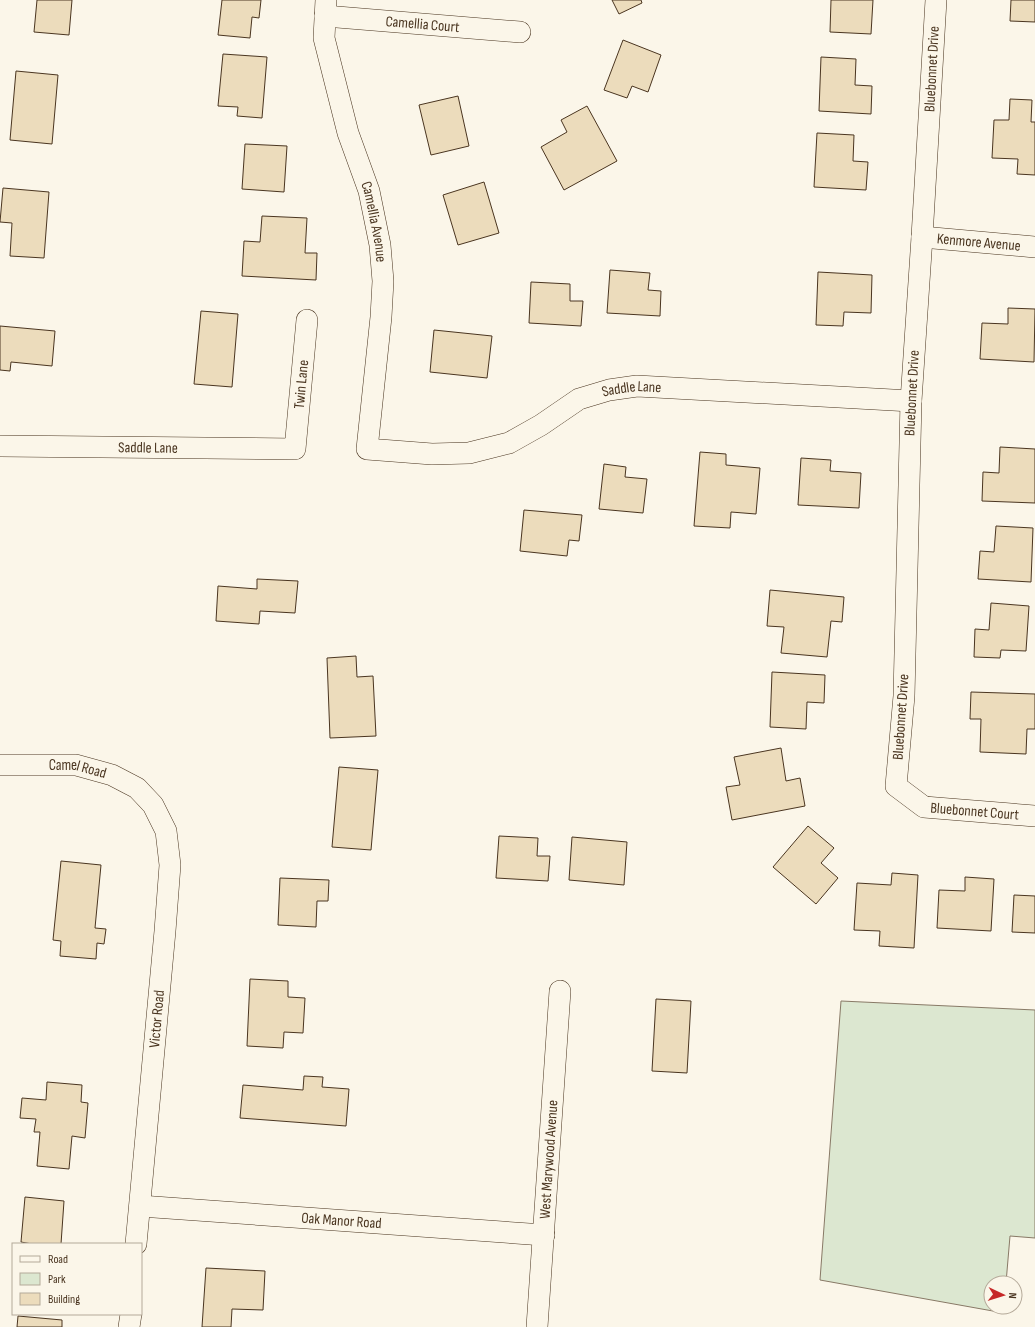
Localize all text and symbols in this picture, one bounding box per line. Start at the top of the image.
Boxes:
street label: Camellia Court [385,12,461,37]
street label: Bluebonnet Drive [920,25,944,113]
street label: Camellia Avenue [357,179,391,263]
street label: Kenmore Avenue [936,229,1021,255]
street label: Bluebonnet Drive [900,349,924,437]
street label: Twin Lane [289,359,313,410]
street label: Saddle Lane [599,377,662,401]
street label: Saddle Lane [118,438,178,457]
street label: Bluebonnet Drive [889,673,913,761]
street label: Camel Road [49,756,109,783]
street label: Bluebonnet Court [930,798,1020,824]
street label: Victor Road [145,989,169,1049]
street label: West Marywood Avenue [535,1099,562,1219]
street label: Oak Manor Road [301,1208,382,1233]
legend [12,1243,142,1315]
text: Road [48,1252,68,1267]
text: Park [48,1272,66,1287]
north arrow [983,1275,1023,1315]
text: Building [48,1292,80,1307]
text: N [1006,1292,1019,1299]

